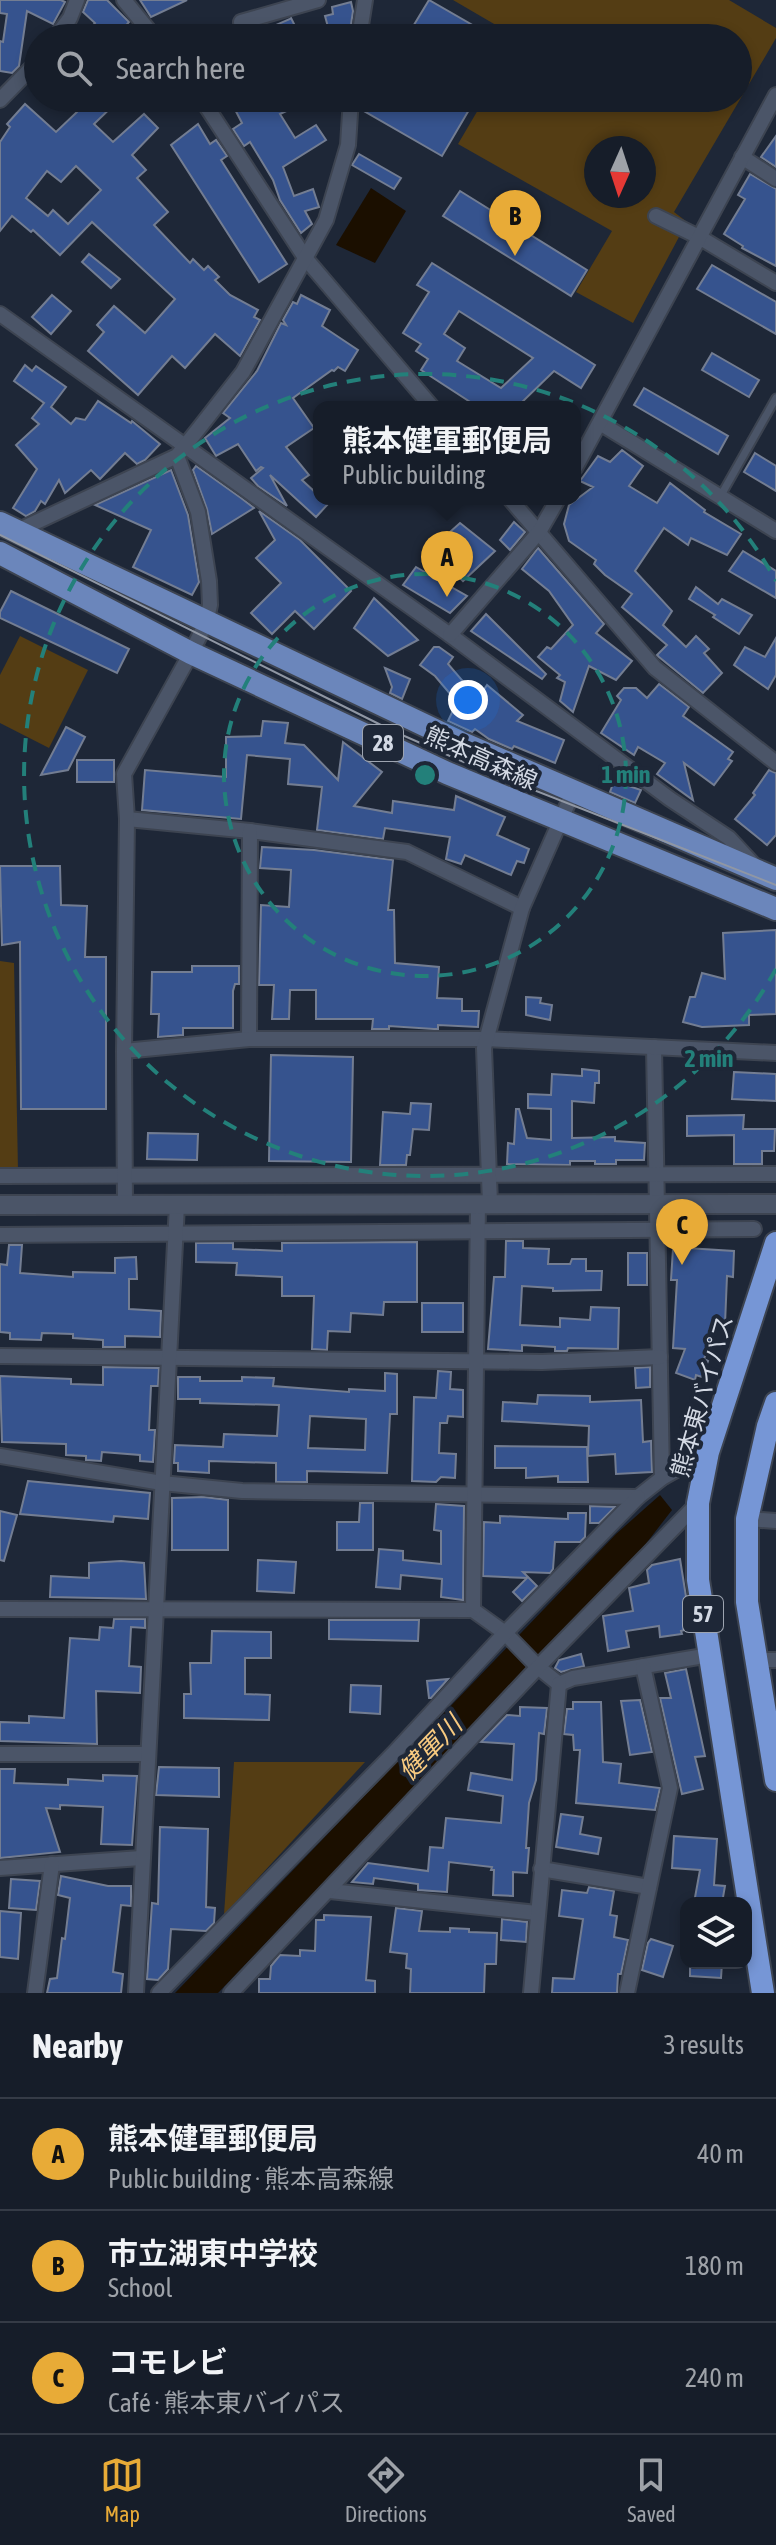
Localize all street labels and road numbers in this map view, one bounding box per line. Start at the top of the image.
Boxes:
street label: 熊本高森線 [421,721,541,795]
road number: 28 [363,725,403,761]
street label: 熊本東バイパス [666,1312,738,1480]
road number: 57 [683,1596,723,1632]

